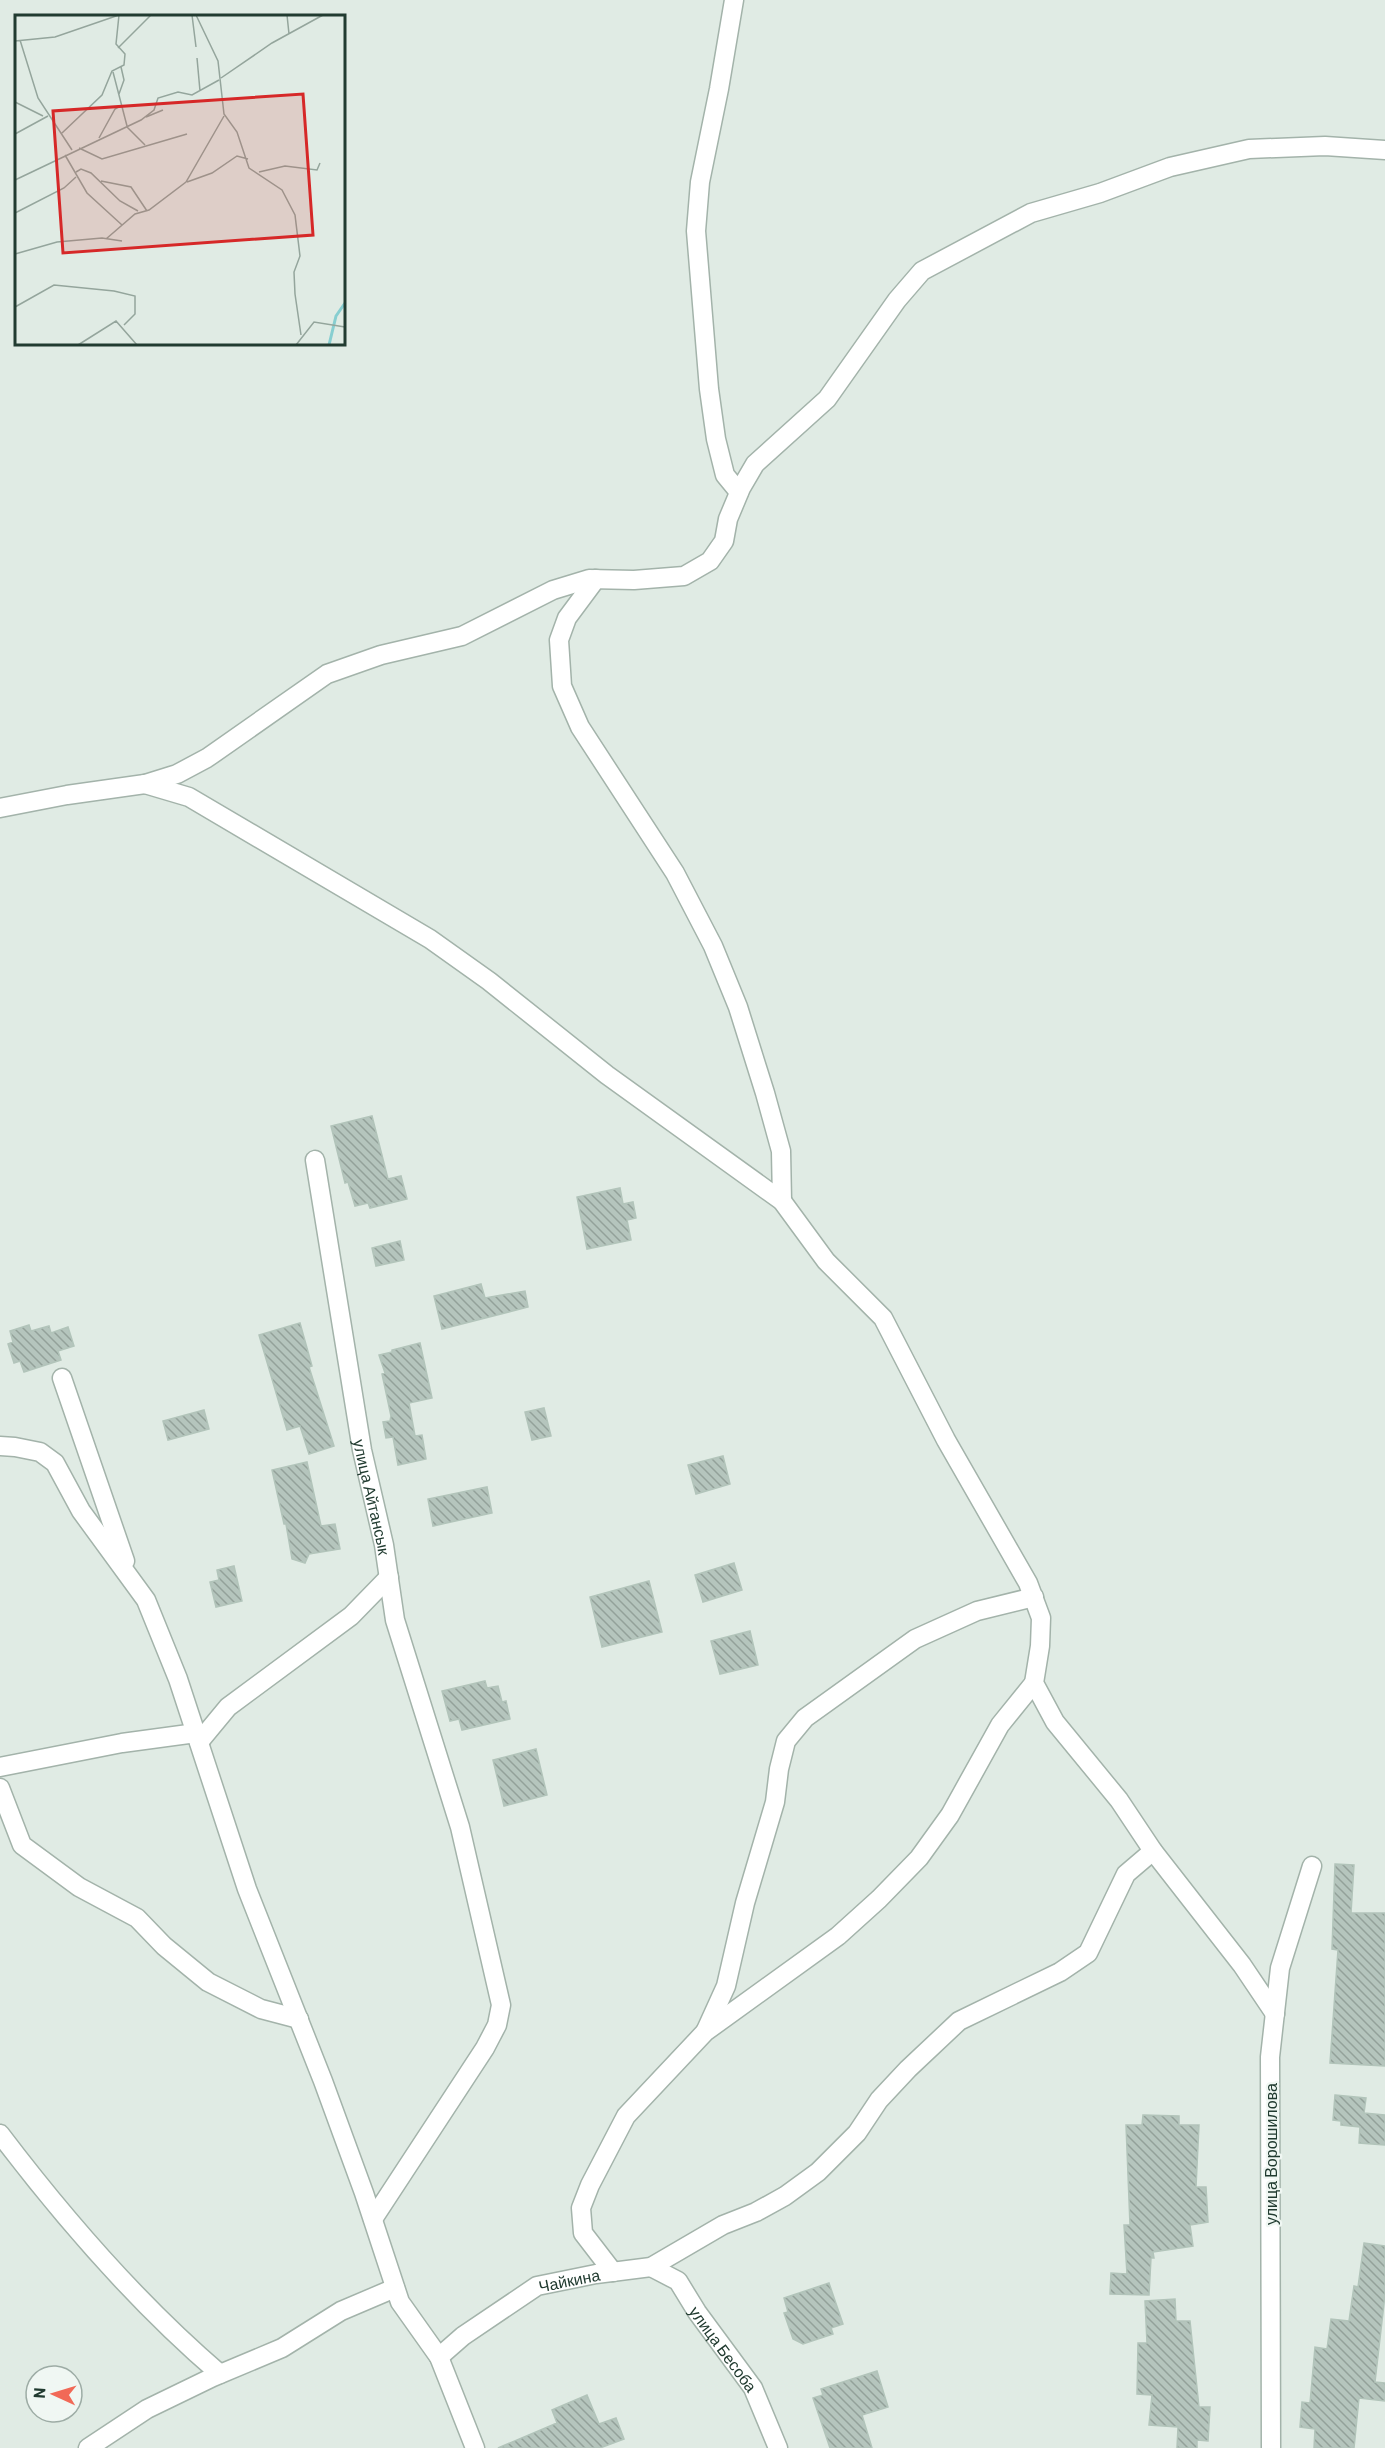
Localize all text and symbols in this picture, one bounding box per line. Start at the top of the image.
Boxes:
inset map [15,15,345,345]
street label: улица Айтансык [351,1438,395,1557]
street label: улица Ворошилова [1261,2083,1280,2225]
street label: Чайкина [537,2264,602,2295]
street label: улица Бесоба [686,2302,762,2395]
north arrow [24,2364,84,2424]
text: N [29,2387,48,2399]

